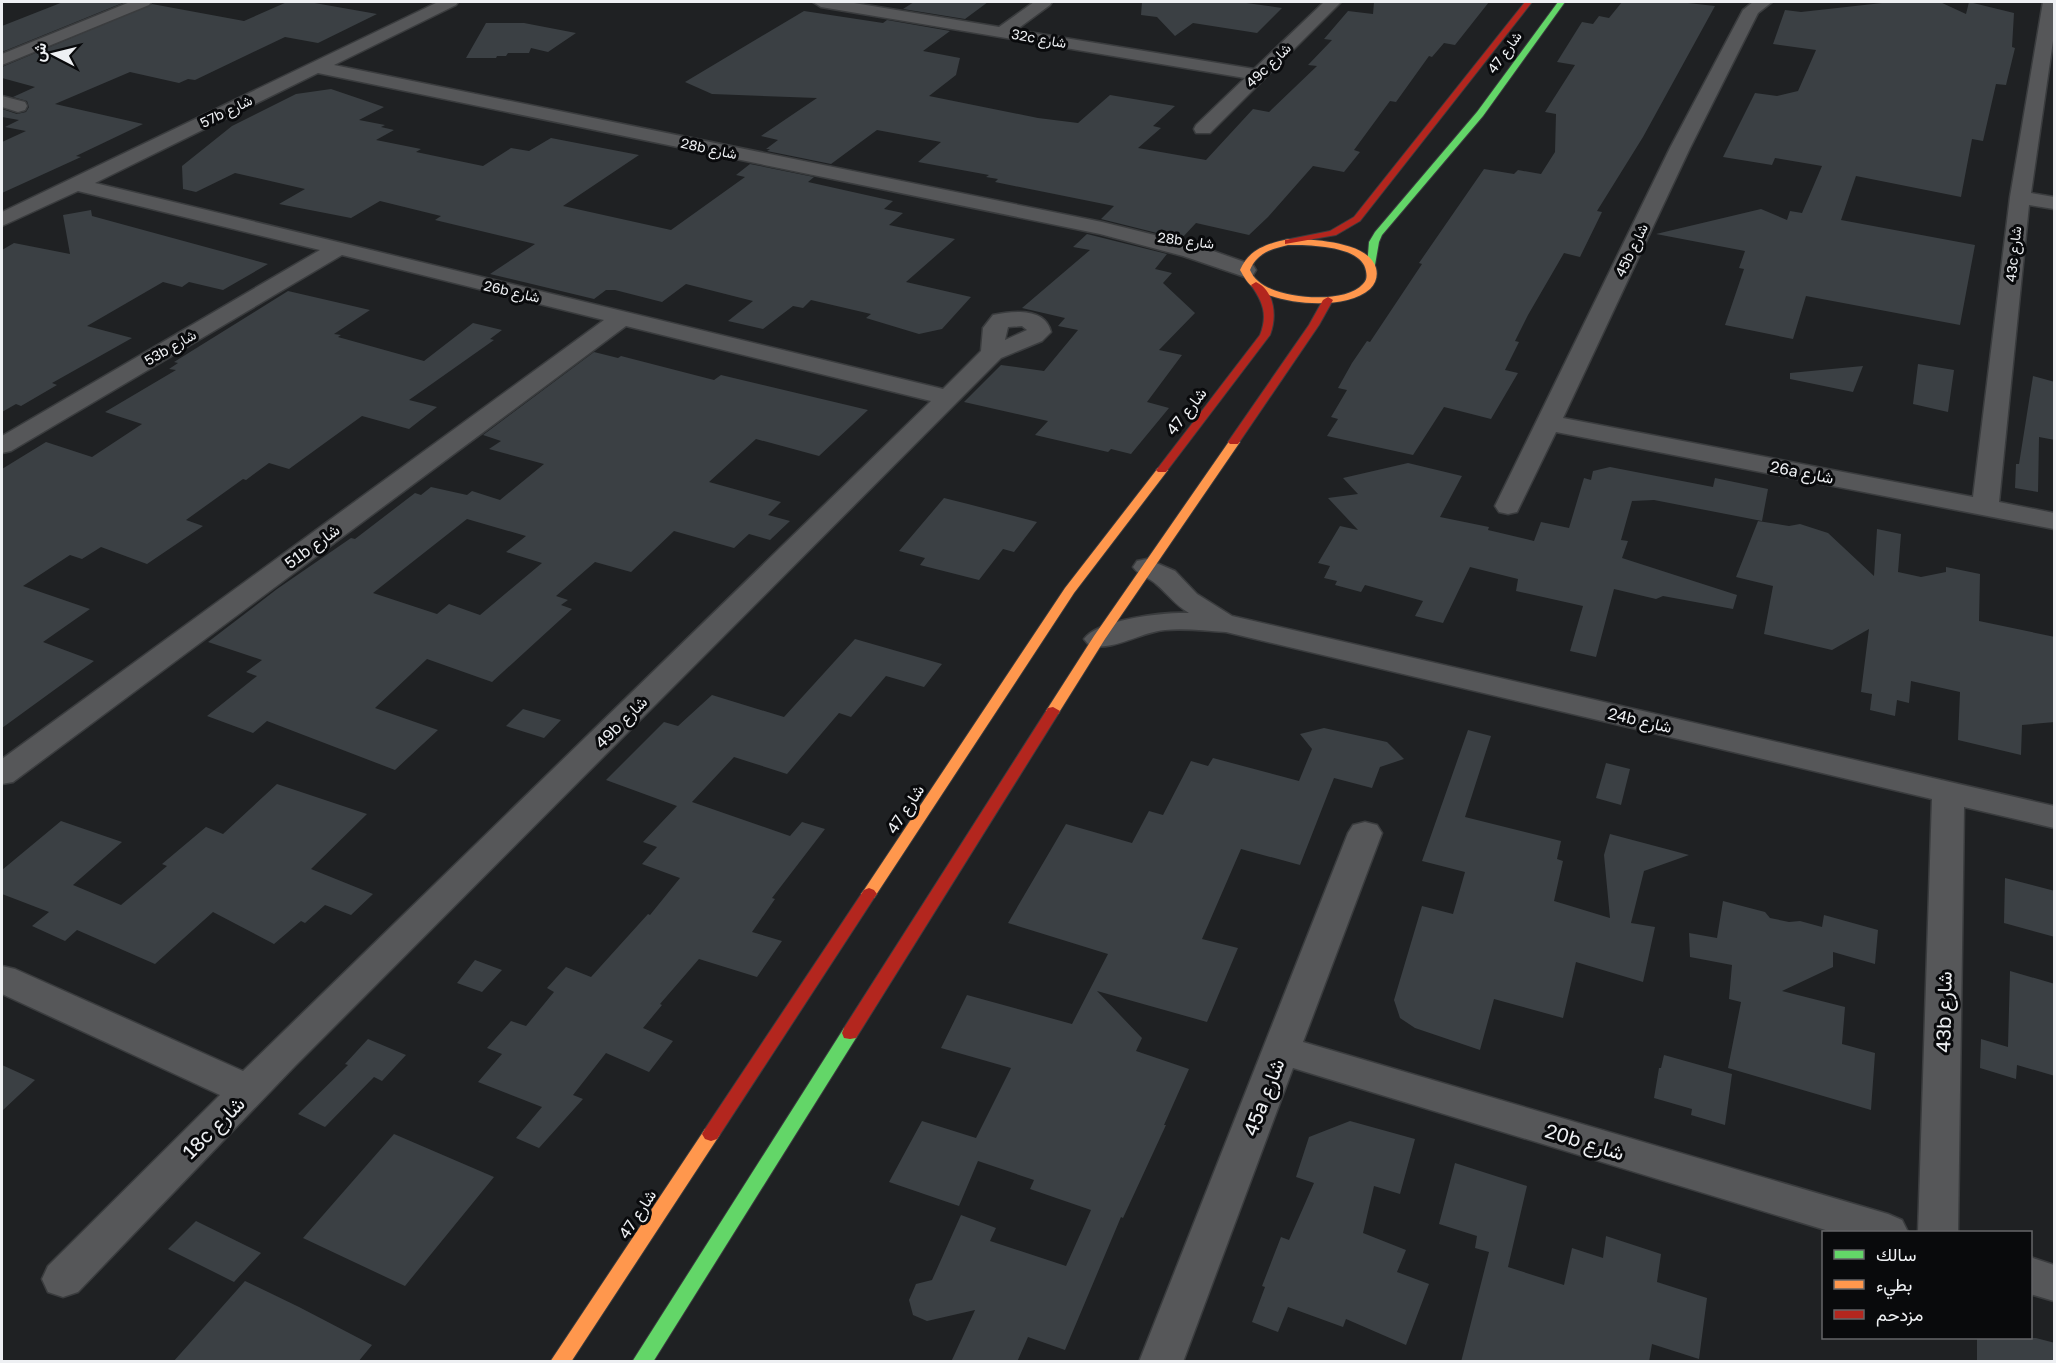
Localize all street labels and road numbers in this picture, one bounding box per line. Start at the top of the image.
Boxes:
street label: 32c شارع [1010,25,1068,54]
street label: شارع 47 [1483,28,1527,78]
street label: 49c شارع [1242,39,1296,93]
street label: 57b شارع [197,91,256,134]
street label: 28b شارع [679,134,739,165]
street label: 45b شارع [1611,221,1654,281]
street label: 43c شارع [2002,225,2027,283]
street label: 28b شارع [1156,228,1215,255]
street label: 26b شارع [482,276,542,309]
street label: 53b شارع [141,325,200,371]
street label: شارع 47 [1161,383,1212,440]
street label: 26a شارع [1768,456,1835,490]
street label: 51b شارع [281,519,345,574]
street label: 49b شارع [591,692,653,754]
street label: 24b شارع [1606,703,1674,739]
street label: شارع 47 [882,781,930,838]
street label: 43b شارع [1930,971,1959,1053]
street label: 45a شارع [1237,1055,1291,1140]
street label: 18c شارع [177,1091,251,1165]
street label: 20b شارع [1542,1118,1628,1167]
street label: شارع 47 [614,1186,662,1243]

